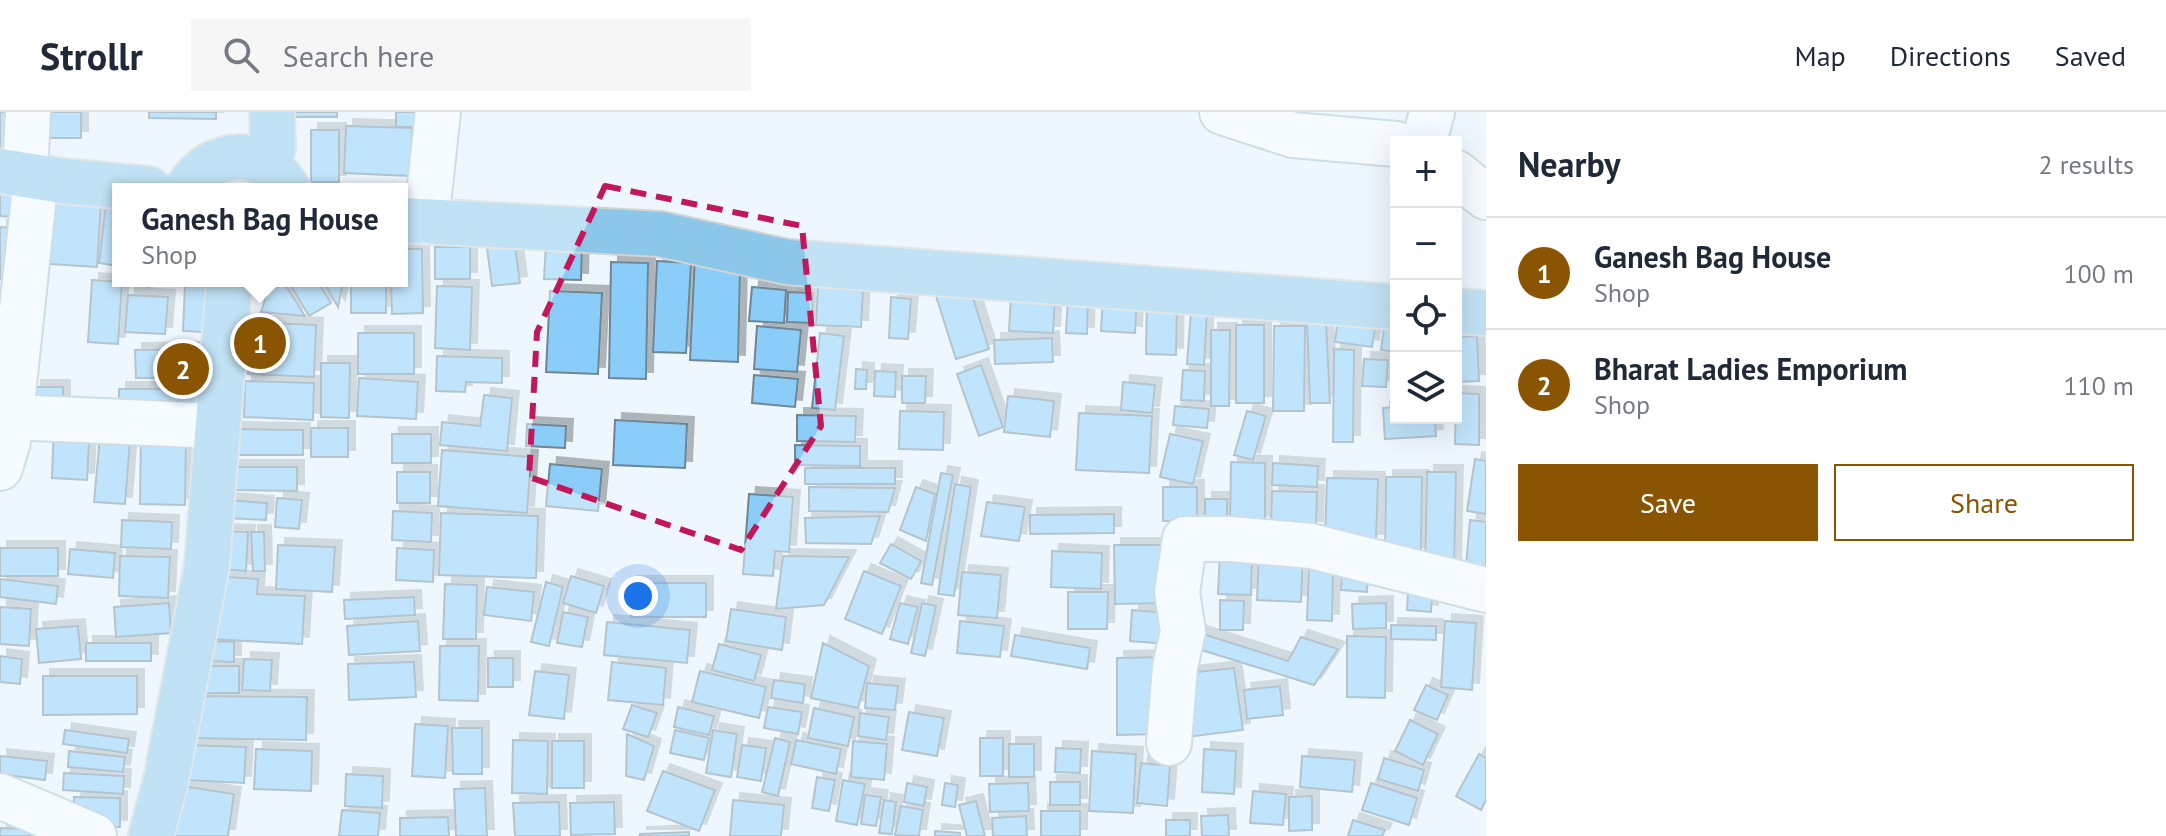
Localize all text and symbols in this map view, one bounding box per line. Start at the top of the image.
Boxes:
search box [191,19,751,91]
text: Strollr [40,31,143,80]
icon: search [219,33,263,77]
text: Search here [283,36,434,75]
text: Map [1795,37,1846,74]
text: Directions [1890,37,2011,74]
text: Saved [2055,37,2126,74]
map controls [1390,136,1462,424]
button: + [1390,136,1462,208]
text: Nearby [1518,142,1620,186]
text: 2 results [2039,148,2134,181]
popup [112,183,408,287]
text: Ganesh Bag House [141,199,379,238]
button: − [1390,208,1462,280]
text: Ganesh Bag House [1594,237,1831,276]
text: Shop [141,238,197,271]
text: 1 [1537,257,1551,290]
text: 100 m [2063,257,2134,290]
text: Shop [1594,276,1650,309]
button: locate [1390,280,1462,352]
pin: 1 [234,313,286,373]
pin: 2 [157,339,209,399]
text: Bharat Ladies Emporium [1594,349,1907,388]
button: layers [1390,352,1462,424]
text: 2 [1537,369,1551,402]
text: 110 m [2063,369,2134,402]
text: Shop [1594,388,1650,421]
button: Save [1518,464,1818,541]
button: Share [1834,464,2134,541]
your location [618,576,658,616]

